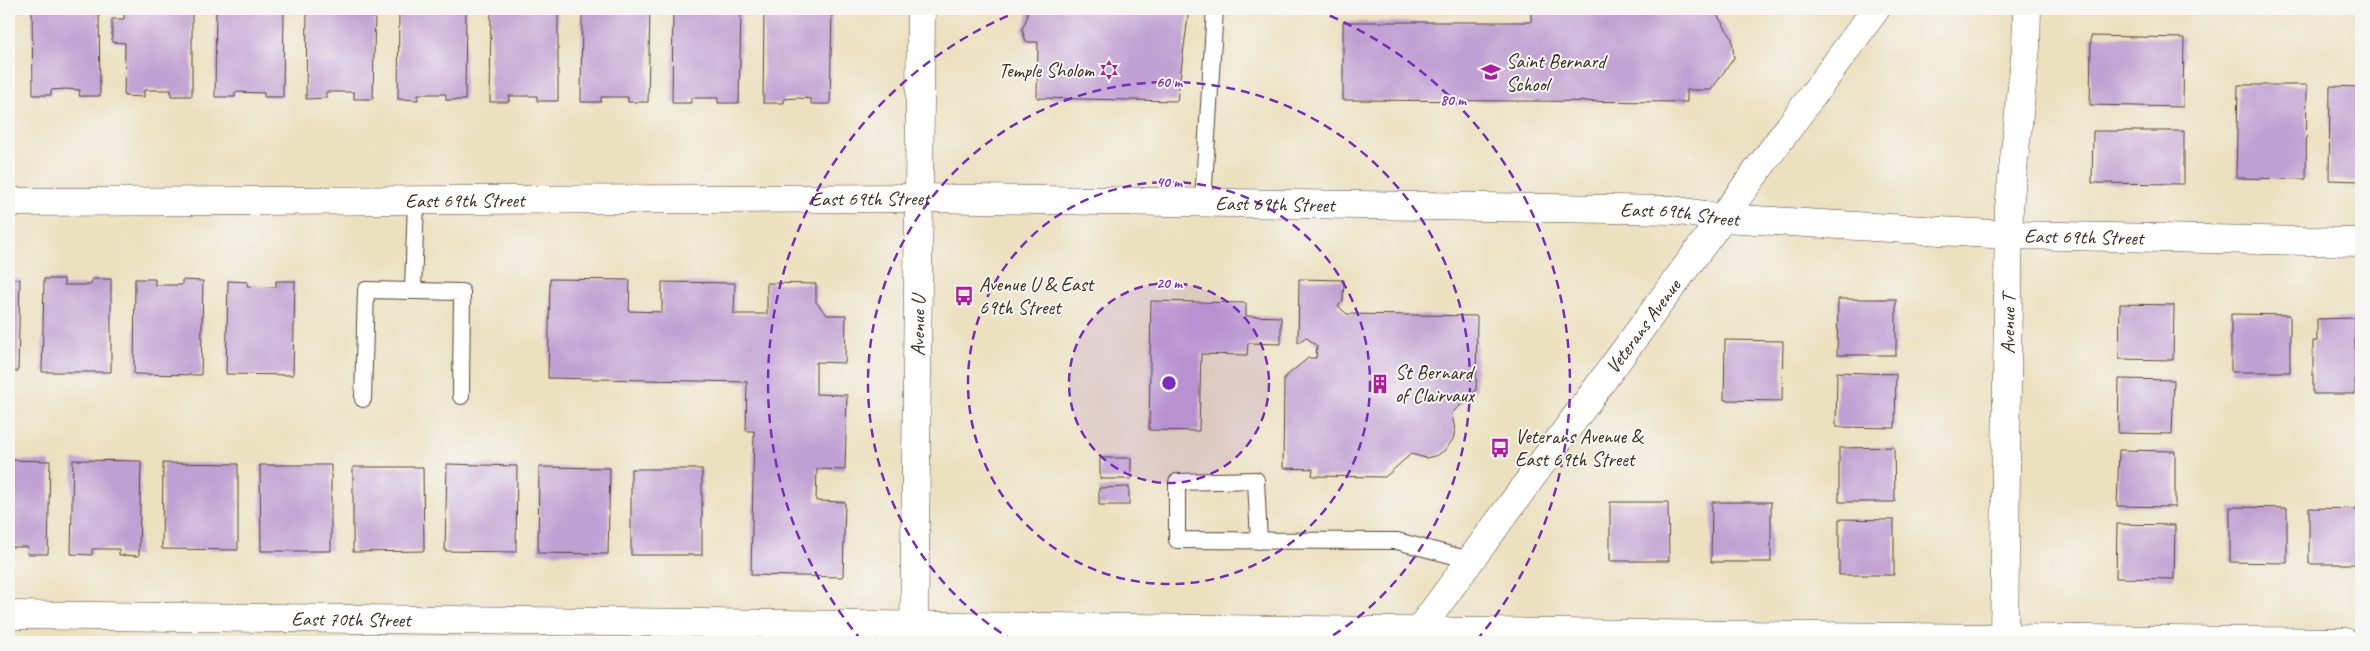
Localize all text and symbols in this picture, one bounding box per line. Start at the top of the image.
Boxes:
place label: Saint Bernard School [1506,49,1608,97]
place label: Temple Sholom [999,58,1095,83]
synagogue icon: Temple Sholom [1098,59,1120,81]
school or university icon: Saint Bernard School [1480,61,1502,83]
text: 60 m [1156,73,1183,92]
text: 80 m [1440,91,1467,110]
text: 40 m [1156,173,1183,192]
street label: East 69th Street [810,185,932,211]
street label: East 69th Street [405,187,527,213]
street label: East 69th Street [1215,190,1337,217]
street label: East 69th Street [1620,197,1742,232]
street label: East 69th Street [2024,223,2146,250]
place label: Avenue U & East 69th Street [979,272,1096,320]
street label: Veterans Avenue [1600,273,1687,378]
text: 20 m [1156,274,1183,293]
bus stop icon: Avenue U & East 69th Street [953,285,975,307]
street label: Avenue T [1995,290,2021,354]
street label: Avenue U [905,292,930,356]
place label: St Bernard of Clairvaux [1395,360,1476,408]
building icon: St Bernard of Clairvaux [1369,373,1391,395]
centre of rings [1160,374,1178,392]
place label: Veterans Avenue & East 69th Street [1515,424,1645,472]
bus stop icon: Veterans Avenue & East 69th Street [1489,437,1511,459]
street label: East 70th Street [291,606,413,632]

